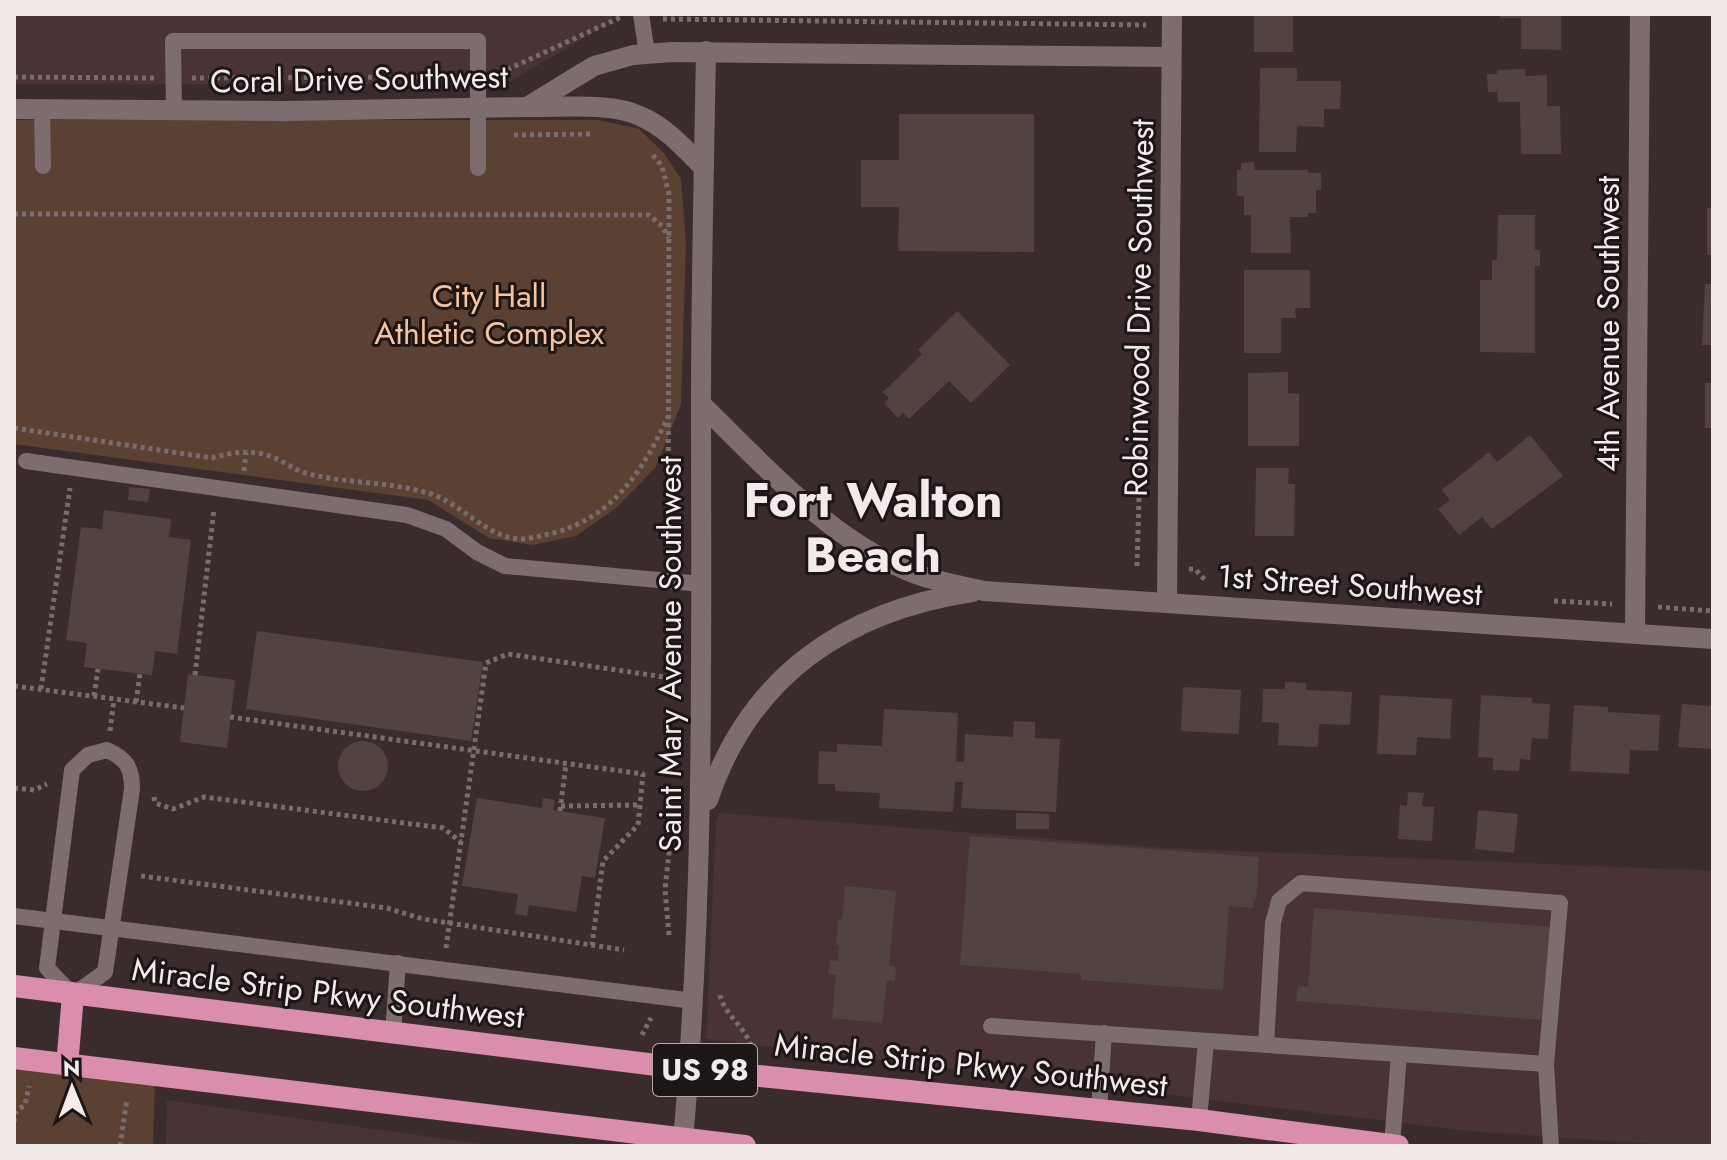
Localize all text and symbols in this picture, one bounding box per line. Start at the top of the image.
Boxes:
street label: Coral Drive Southwest [210,53,509,105]
street label: Robinwood Drive Southwest [1113,118,1165,497]
street label: 4th Avenue Southwest [1585,175,1631,472]
park label: City Hall Athletic Complex [374,273,604,356]
street label: Saint Mary Avenue Southwest [647,456,693,852]
district label: Fort Walton Beach [743,466,1003,590]
street label: 1st Street Southwest [1216,553,1484,617]
street label: Miracle Strip Pkwy Southwest [129,946,527,1040]
street label: Miracle Strip Pkwy Southwest [772,1021,1170,1109]
road number: US 98 [653,1044,757,1096]
north arrow [32,1048,112,1128]
text: N [63,1052,81,1084]

